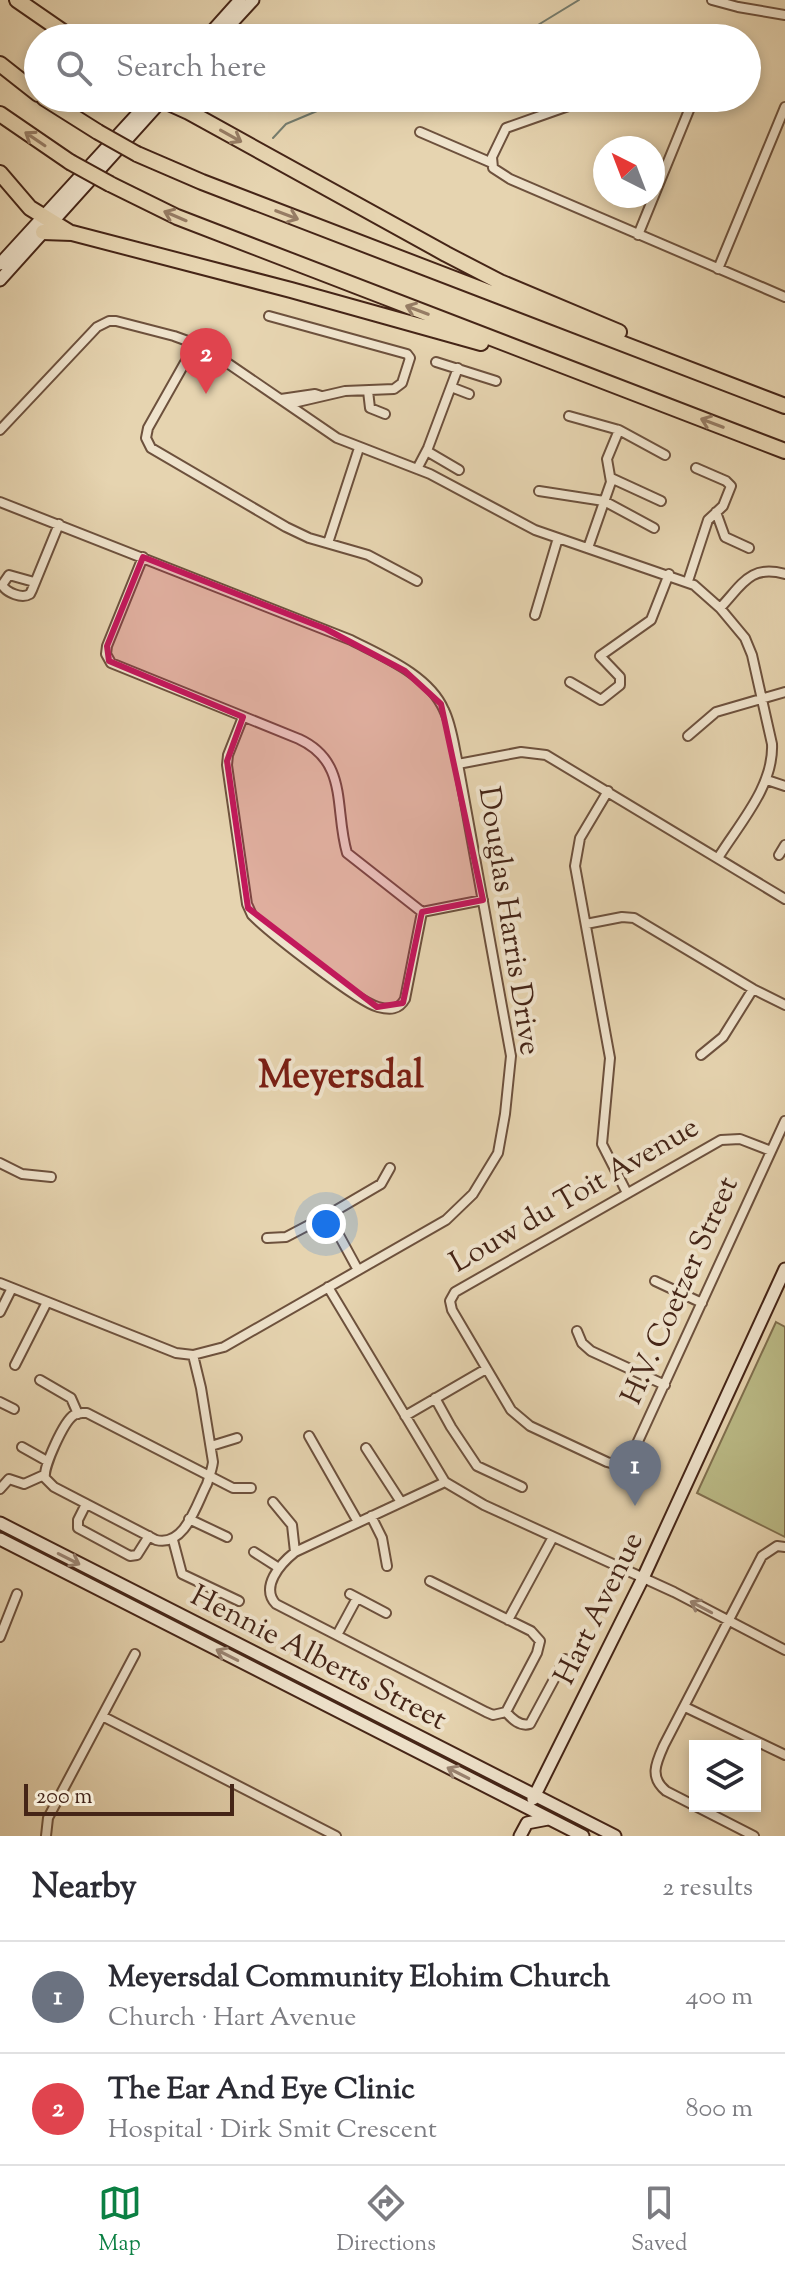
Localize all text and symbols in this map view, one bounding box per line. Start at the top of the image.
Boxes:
search box [24,24,761,112]
icon: search [52,46,96,90]
text: Search here [116,47,266,90]
one-way arrow [219,128,242,144]
one-way arrow [24,131,46,147]
north arrow [593,136,665,208]
one-way arrow [163,207,188,222]
one-way arrow [274,209,299,223]
one-way arrow [405,302,430,316]
pin: 2 [180,328,232,394]
one-way arrow [700,415,725,429]
street label: Douglas Harris Drive [466,784,550,1058]
district label: Meyersdal [258,1051,424,1105]
street label: Louw du Toit Avenue [443,1107,707,1285]
street label: H.V. Coetzer Street [611,1170,751,1412]
your location [306,1204,346,1244]
pin: 1 [609,1440,661,1506]
street label: Hart Avenue [544,1525,656,1693]
one-way arrow [57,1551,81,1567]
street label: Hennie Alberts Street [182,1576,454,1742]
one-way arrow [690,1599,714,1614]
one-way arrow [215,1647,239,1663]
map controls [689,1740,761,1812]
button: layers [689,1740,761,1812]
one-way arrow [447,1765,471,1781]
scale bar [24,1780,234,1816]
text: 200 m [36,1782,92,1814]
text: Nearby [32,1864,137,1913]
text: 2 results [662,1870,753,1907]
text: Meyersdal Community Elohim Church [108,1957,610,2000]
text: 1 [54,1979,62,2016]
text: 400 m [686,1979,753,2016]
text: Church · Hart Avenue [108,2000,356,2037]
text: The Ear And Eye Clinic [108,2069,415,2112]
text: 2 [52,2091,64,2128]
text: 800 m [685,2091,753,2128]
text: Hospital · Dirk Smit Crescent [108,2112,437,2149]
tab: Map [98,2181,142,2261]
tab: Directions [337,2181,436,2261]
tab: Saved [631,2181,687,2261]

